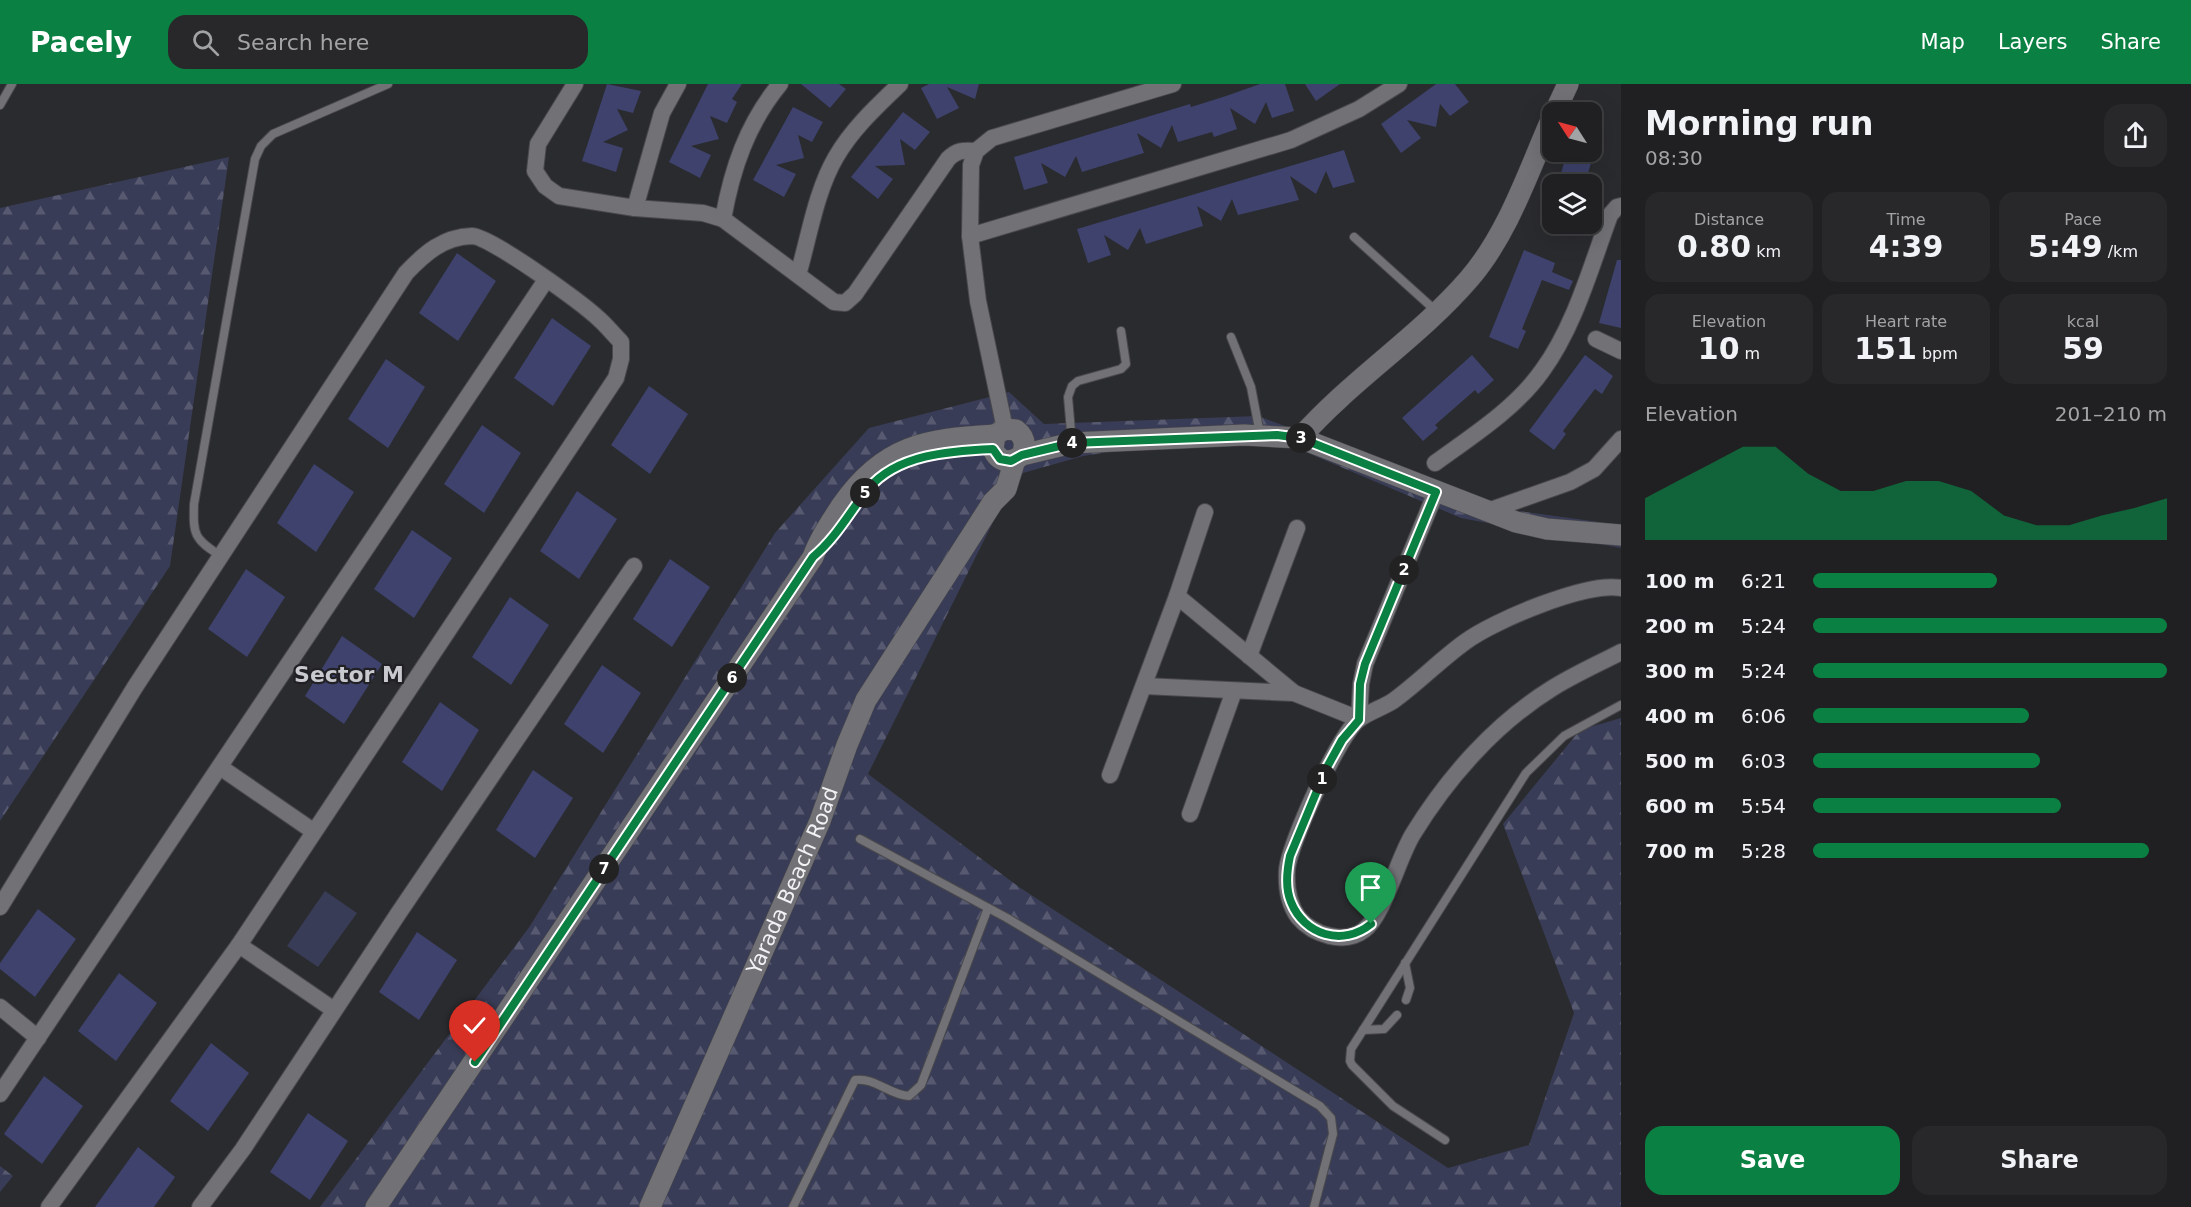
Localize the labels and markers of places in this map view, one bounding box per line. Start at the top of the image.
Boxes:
pin: 3 [1286,423,1316,453]
pin: 4 [1057,428,1087,458]
pin: 5 [850,478,880,508]
pin: 2 [1389,555,1419,585]
pin: 6 [717,663,747,693]
pin: 1 [1307,764,1337,794]
pin: 7 [589,854,619,884]
pin [1345,862,1396,924]
pin [449,1000,500,1062]

